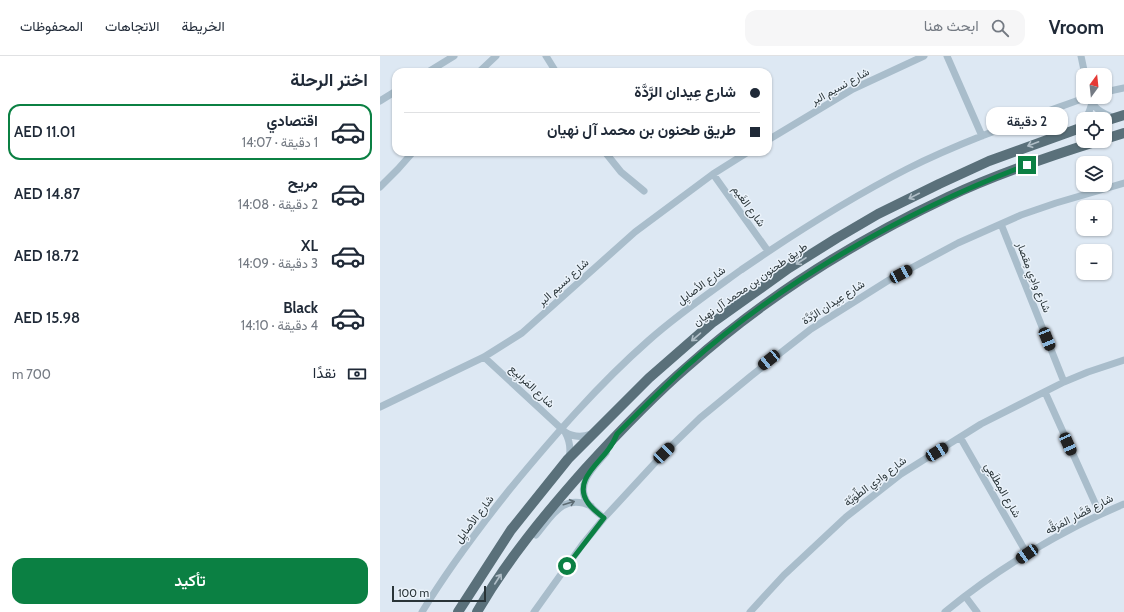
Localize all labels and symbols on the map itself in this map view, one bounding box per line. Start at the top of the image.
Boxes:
street label: شارع نسيم البر [808,64,872,109]
north arrow [1076,68,1112,104]
callout: 2 دقيقة [986,107,1068,135]
one-way arrow [1027,141,1039,149]
route end [1018,156,1036,174]
street label: شارع الغَيم [729,183,769,230]
one-way arrow [908,193,920,200]
street label: طريق طحنون بن محمد آل نهيان [690,239,810,329]
street label: شارع وادِي مِقصار [1010,239,1055,316]
street label: شارع نسيم البر [534,255,592,310]
one-way arrow [796,257,807,265]
street label: شارع الأصايِل [674,262,729,309]
car [888,263,914,285]
street label: شارع عِيدان الرَّدَّة [799,276,868,328]
car [1037,326,1057,352]
one-way arrow [690,332,701,341]
car [756,348,782,372]
street label: شارع المَرابِيع [505,361,558,412]
car [1058,431,1078,457]
car [651,440,677,466]
car [924,441,950,463]
street label: شارع وادِي الطِّوَيَّة [841,452,911,511]
street label: شارع المِطلَعِي [979,460,1024,522]
street label: شارع قصَّار المَرَقَّه [1042,489,1116,538]
street label: شارع الأصايِل [451,492,498,547]
one-way arrow [563,499,576,506]
car [1014,542,1040,566]
route start [558,557,576,575]
one-way arrow [494,574,502,585]
scale bar [392,584,486,603]

